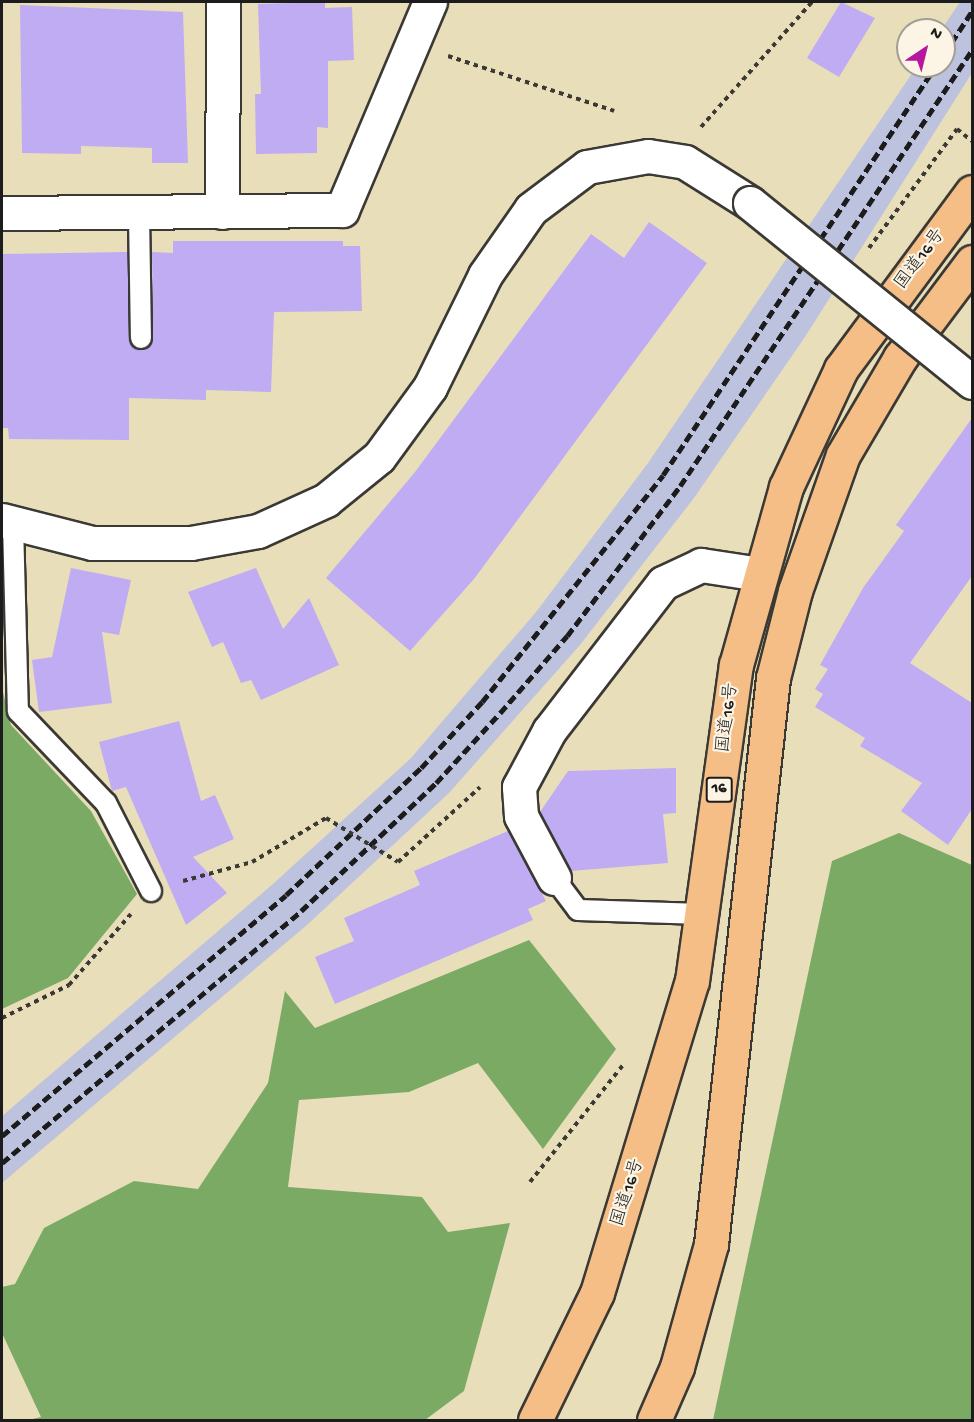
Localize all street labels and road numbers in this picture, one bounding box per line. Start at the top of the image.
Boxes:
street label: 国道16号 [891,225,951,295]
street label: 国道16号 [714,682,744,754]
road number: 16 [706,777,732,803]
street label: 国道16号 [608,1156,650,1230]

